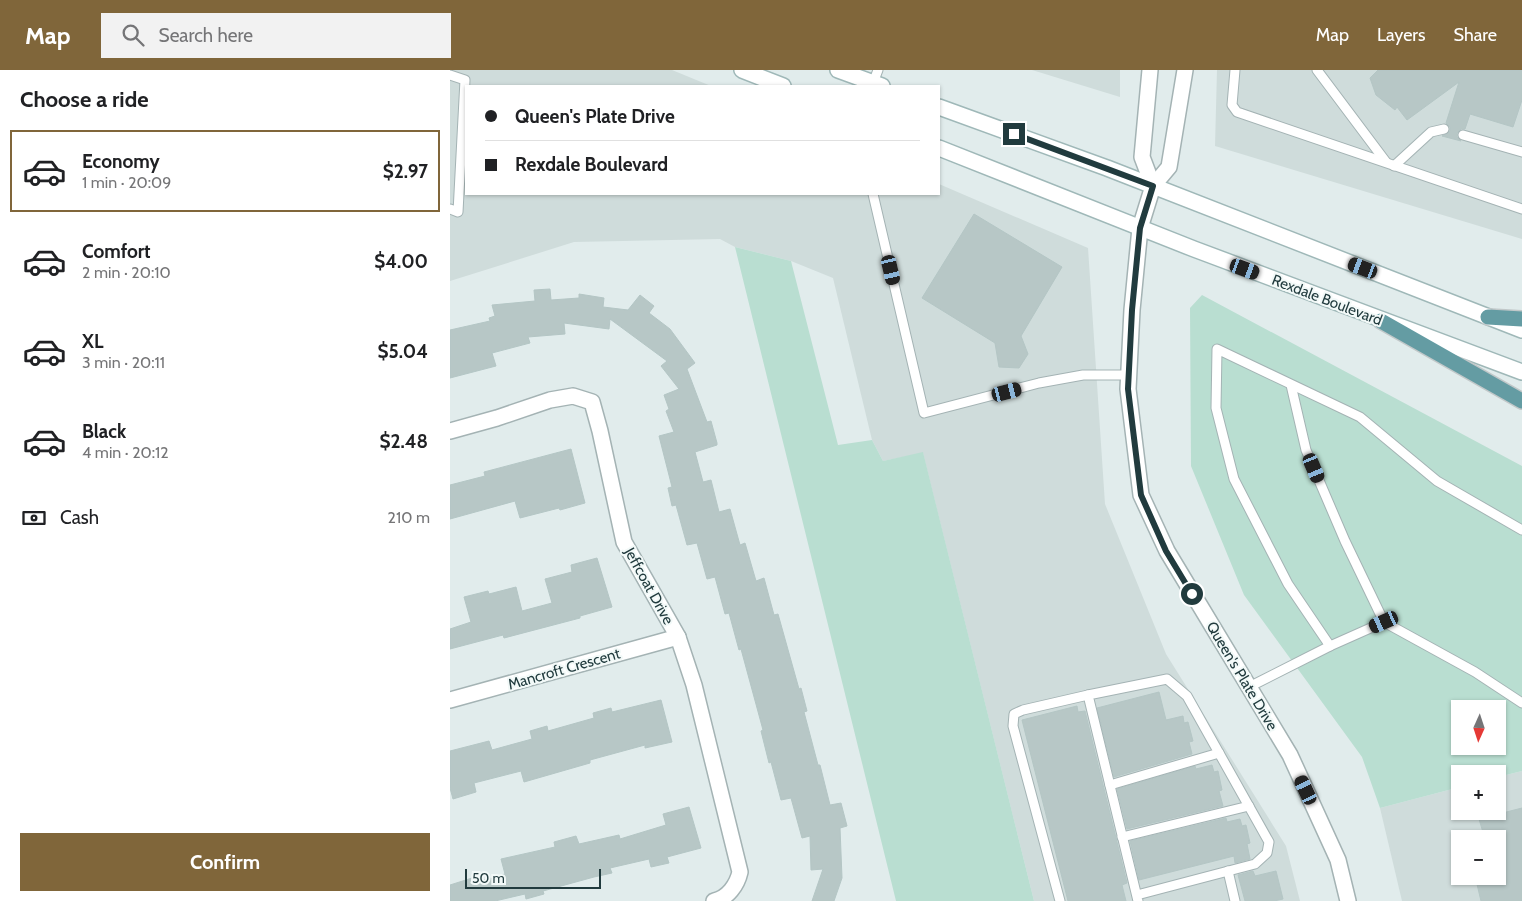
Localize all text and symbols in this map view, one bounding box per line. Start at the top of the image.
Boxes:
search box [101,13,451,58]
text: Map [25,21,71,50]
icon: search [119,21,147,49]
text: Search here [159,24,253,47]
text: Map [1316,24,1349,46]
text: Layers [1377,24,1426,46]
text: Share [1454,24,1497,46]
text: Choose a ride [20,86,149,113]
text: Queen's Plate Drive [515,105,675,128]
route end [1003,123,1025,145]
icon: car [22,149,67,194]
text: Economy [82,150,160,173]
text: Rexdale Boulevard [515,153,668,176]
text: $2.97 [383,160,428,183]
text: 1 min · 20:09 [82,173,171,192]
icon: car [22,239,67,284]
text: Comfort [82,240,151,263]
text: $4.00 [374,250,428,273]
car [880,254,901,286]
car [1346,256,1379,280]
car [1228,257,1261,281]
text: 2 min · 20:10 [82,263,171,282]
street label: Rexdale Boulevard [1269,271,1385,329]
icon: car [22,329,67,374]
text: XL [82,330,103,353]
text: $5.04 [378,340,428,363]
text: 3 min · 20:11 [82,353,165,372]
car [990,381,1023,403]
icon: car [22,419,67,464]
text: Black [82,420,126,443]
text: $2.48 [379,430,428,453]
text: 4 min · 20:12 [82,443,169,462]
car [1301,451,1326,485]
icon: cash [20,504,48,532]
text: Cash [60,506,99,529]
text: 210 m [388,508,430,527]
street label: Jeffcoat Drive [620,544,678,628]
route start [1181,583,1203,605]
car [1367,609,1400,635]
street label: Queen's Plate Drive [1202,618,1282,734]
street label: Mancroft Crescent [506,644,622,694]
north arrow [1451,700,1506,755]
map controls [1451,700,1506,885]
button: + [1451,765,1506,820]
car [1292,773,1319,807]
button: − [1451,830,1506,885]
button: Confirm [20,833,430,891]
scale bar [465,866,601,889]
text: 50 m [472,869,505,887]

